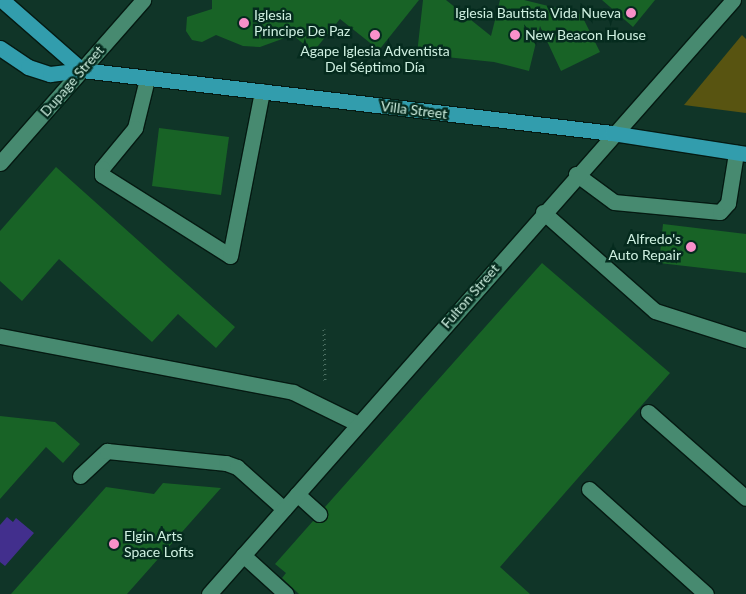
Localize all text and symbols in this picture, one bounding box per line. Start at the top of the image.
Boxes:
place label: Iglesia Bautista Vida Nueva [455,5,621,21]
place label: Iglesia Principe De Paz [254,7,350,40]
marker: Iglesia Bautista Vida Nueva [625,7,637,19]
marker: Iglesia Principe De Paz [238,17,250,29]
place label: New Beacon House [525,27,646,43]
marker: Agape Iglesia Adventista Del Séptimo Día [369,29,381,41]
marker: New Beacon House [509,29,521,41]
street label: Dupage Street [37,42,107,120]
place label: Agape Iglesia Adventista Del Séptimo Día [300,43,450,75]
street label: Villa Street [380,98,448,122]
place label: Alfredo's Auto Repair [608,231,681,264]
marker: Alfredo's Auto Repair [685,241,697,253]
street label: Fulton Street [438,260,502,332]
place label: Elgin Arts Space Lofts [124,528,194,560]
marker: Elgin Arts Space Lofts [108,538,120,550]

